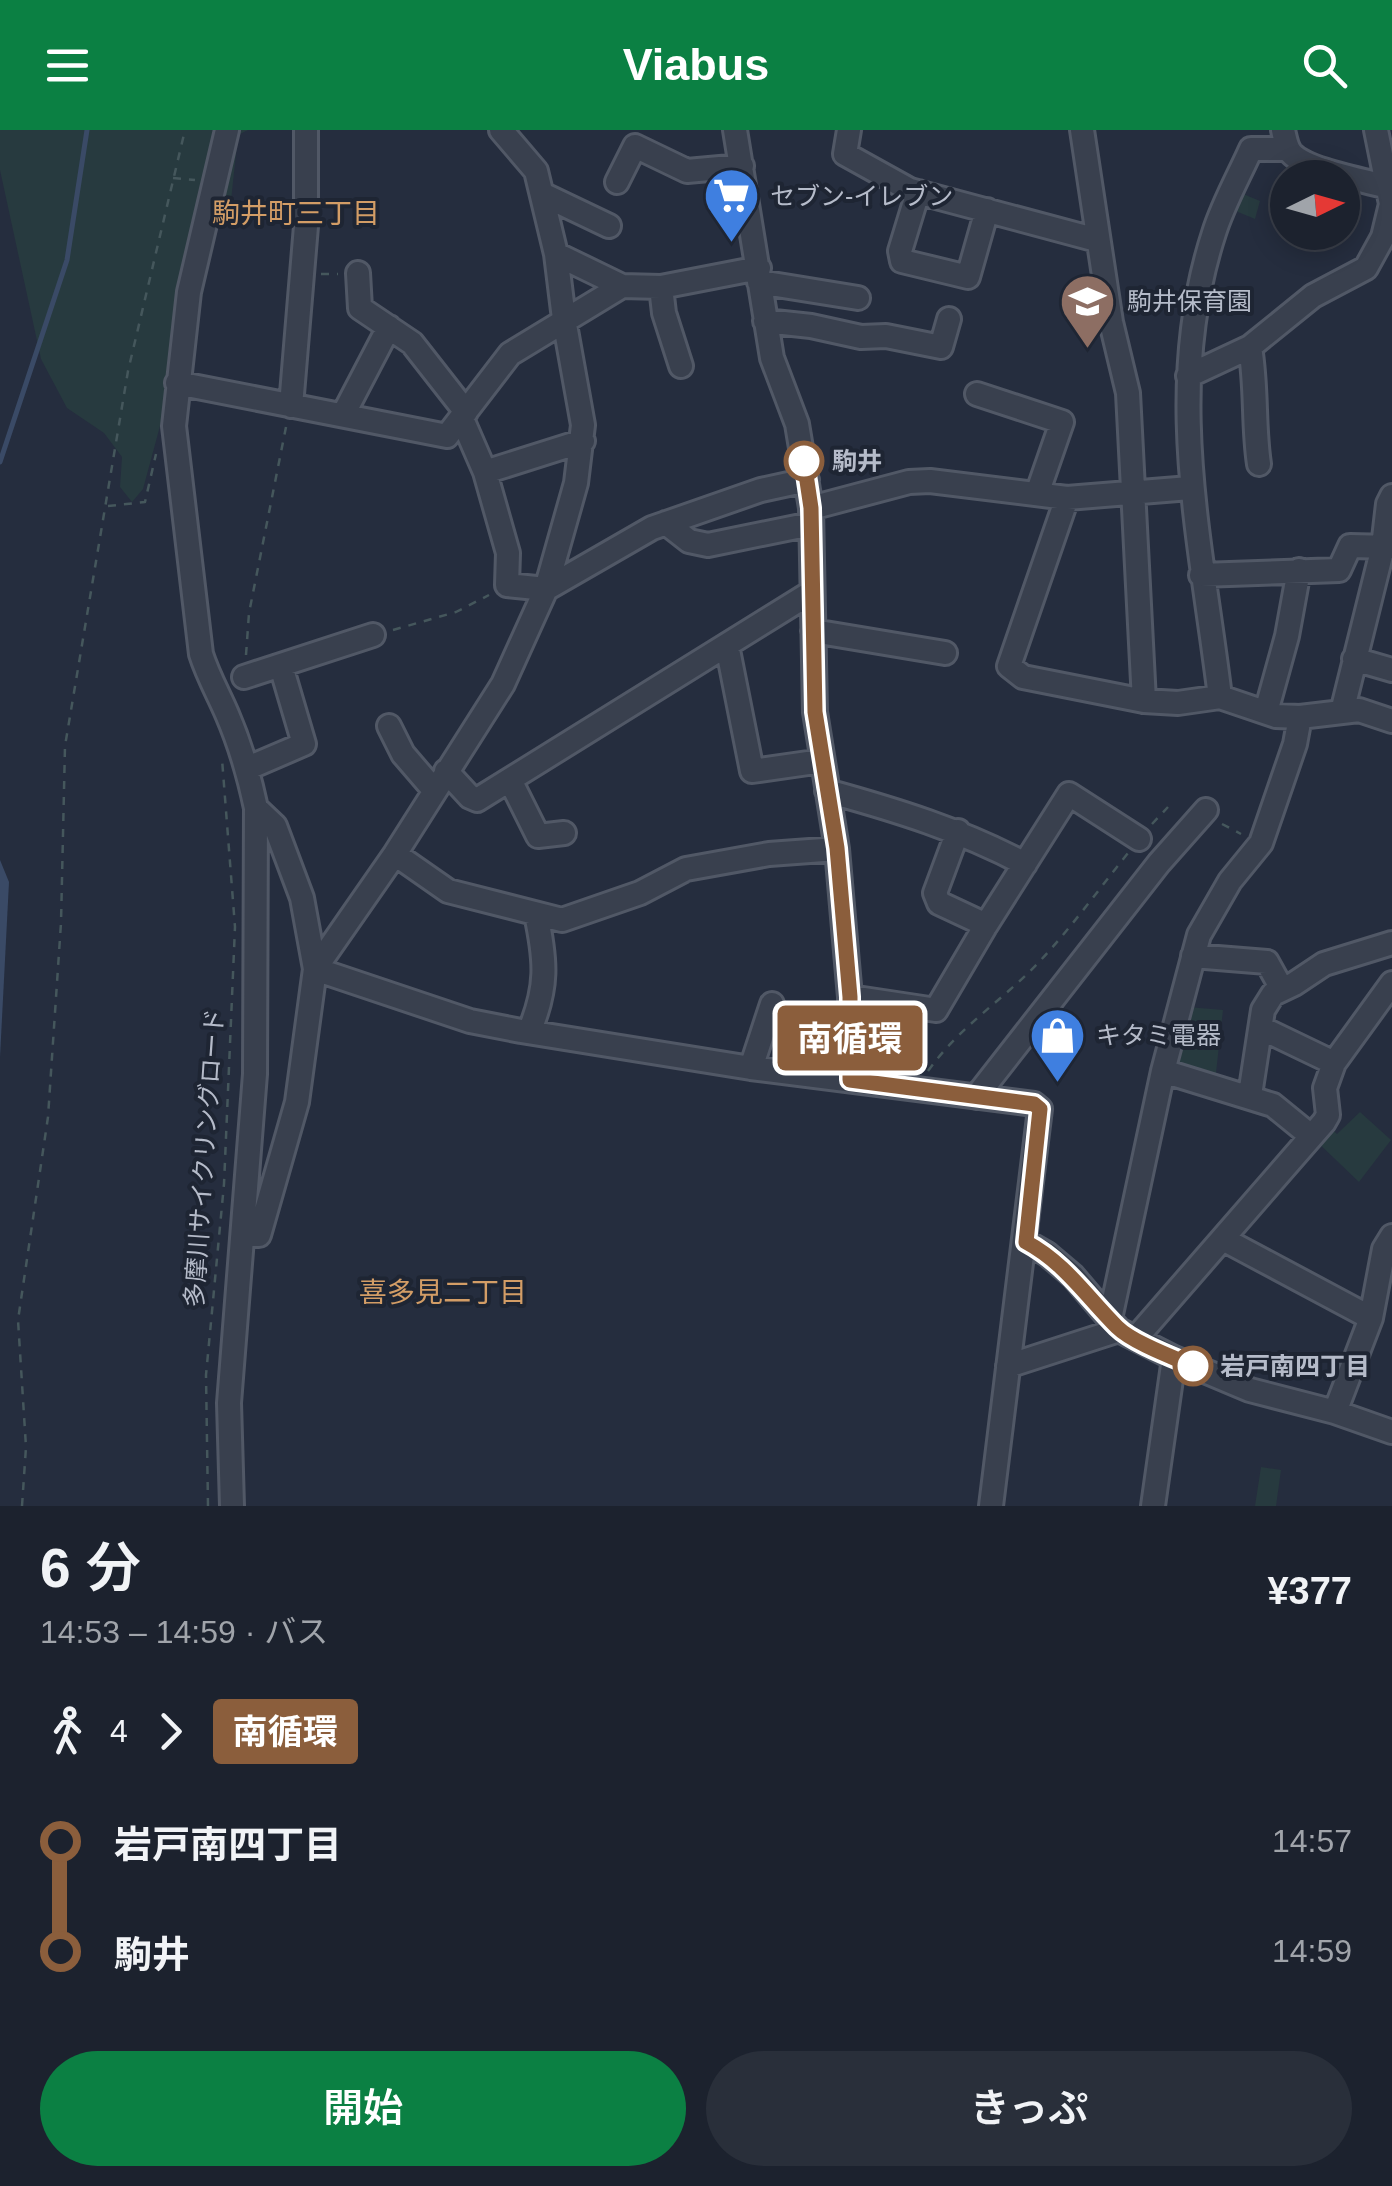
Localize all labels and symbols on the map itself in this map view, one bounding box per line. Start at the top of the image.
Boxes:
north arrow [1270,160,1360,250]
supermarket icon: セブン-イレブン [701,166,761,245]
place label: セブン-イレブン [770,182,953,210]
district label: 駒井町三丁目 [212,198,380,229]
school or university icon: 駒井保育園 [1058,271,1118,350]
place label: 駒井保育園 [1127,287,1252,315]
marker: 駒井 [785,442,823,480]
place label: 駒井 [832,447,882,475]
shop icon: キタミ電器 [1027,1005,1087,1084]
line badge: 南循環 [792,1006,908,1070]
street label: 多摩川サイクリングロード [180,1008,228,1308]
place label: キタミ電器 [1096,1021,1221,1049]
district label: 喜多見二丁目 [359,1277,527,1308]
marker: 岩戸南四丁目 [1174,1347,1212,1385]
place label: 岩戸南四丁目 [1220,1352,1370,1380]

